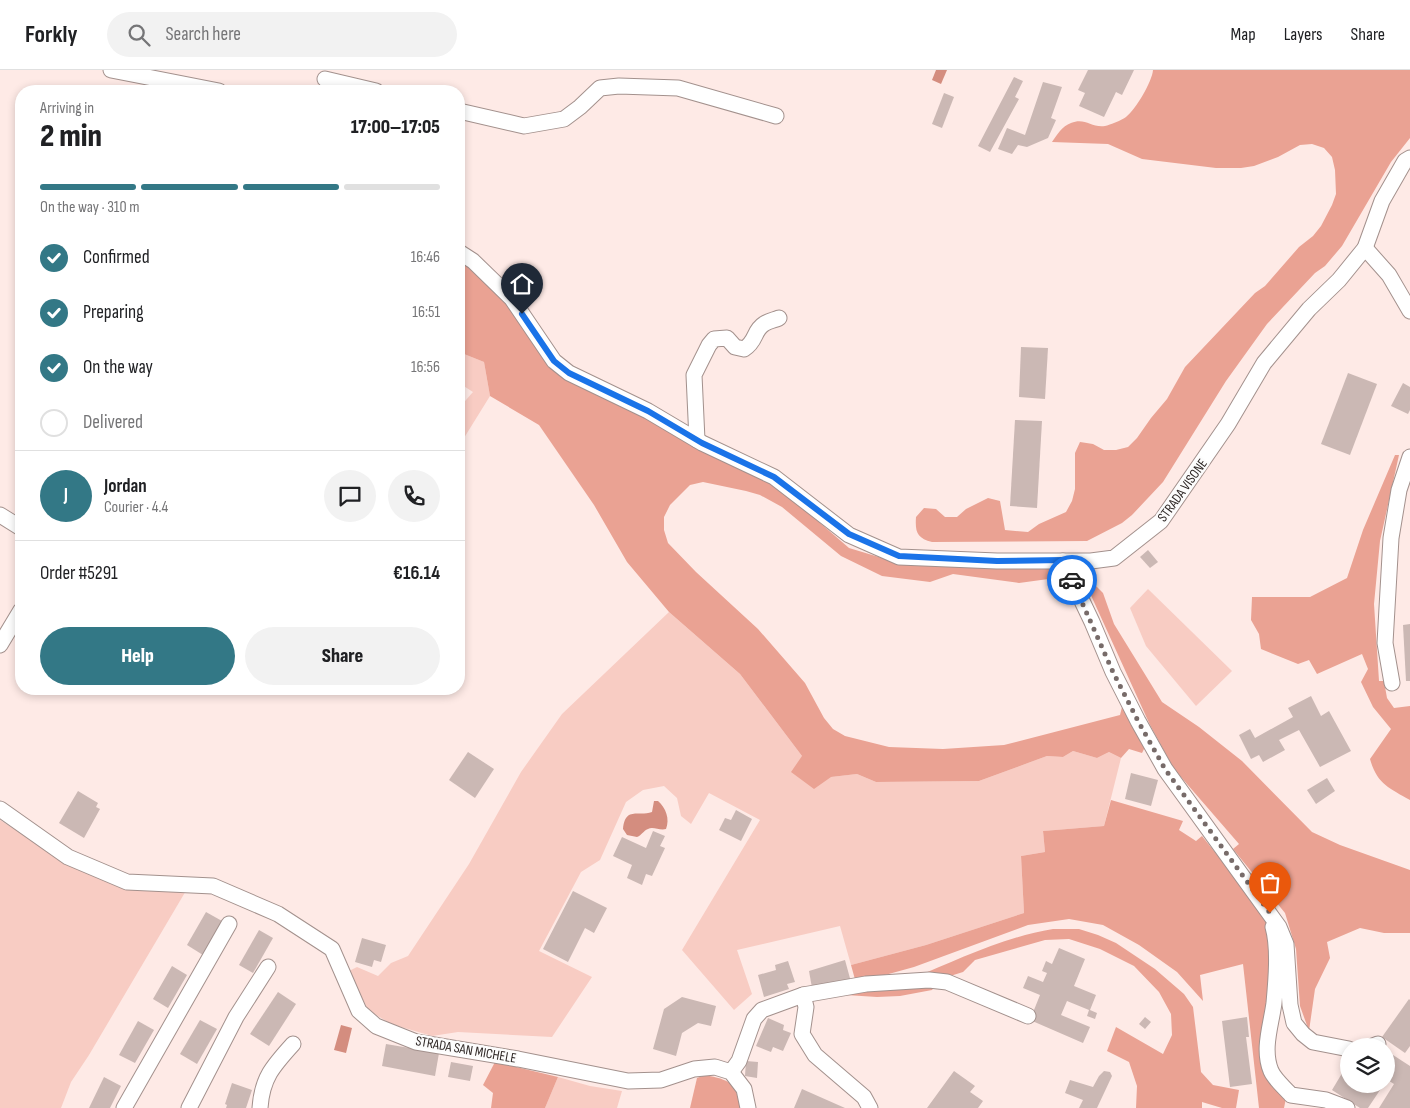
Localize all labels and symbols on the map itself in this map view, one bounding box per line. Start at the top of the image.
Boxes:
pin [501,263,543,314]
street label: STRADA VISONE [1154,455,1211,525]
courier [1047,555,1097,605]
pin [1249,862,1291,913]
street label: STRADA SAN MICHELE [414,1032,518,1067]

